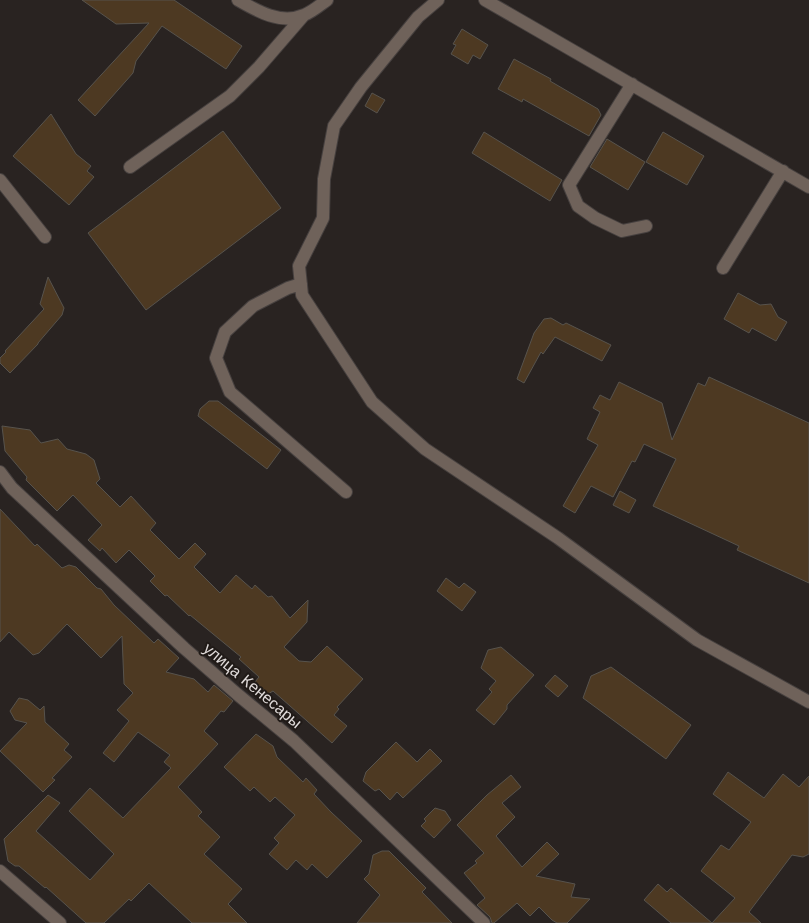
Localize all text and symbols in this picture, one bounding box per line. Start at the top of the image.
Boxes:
street label: улица Кенесары [200,639,306,732]

